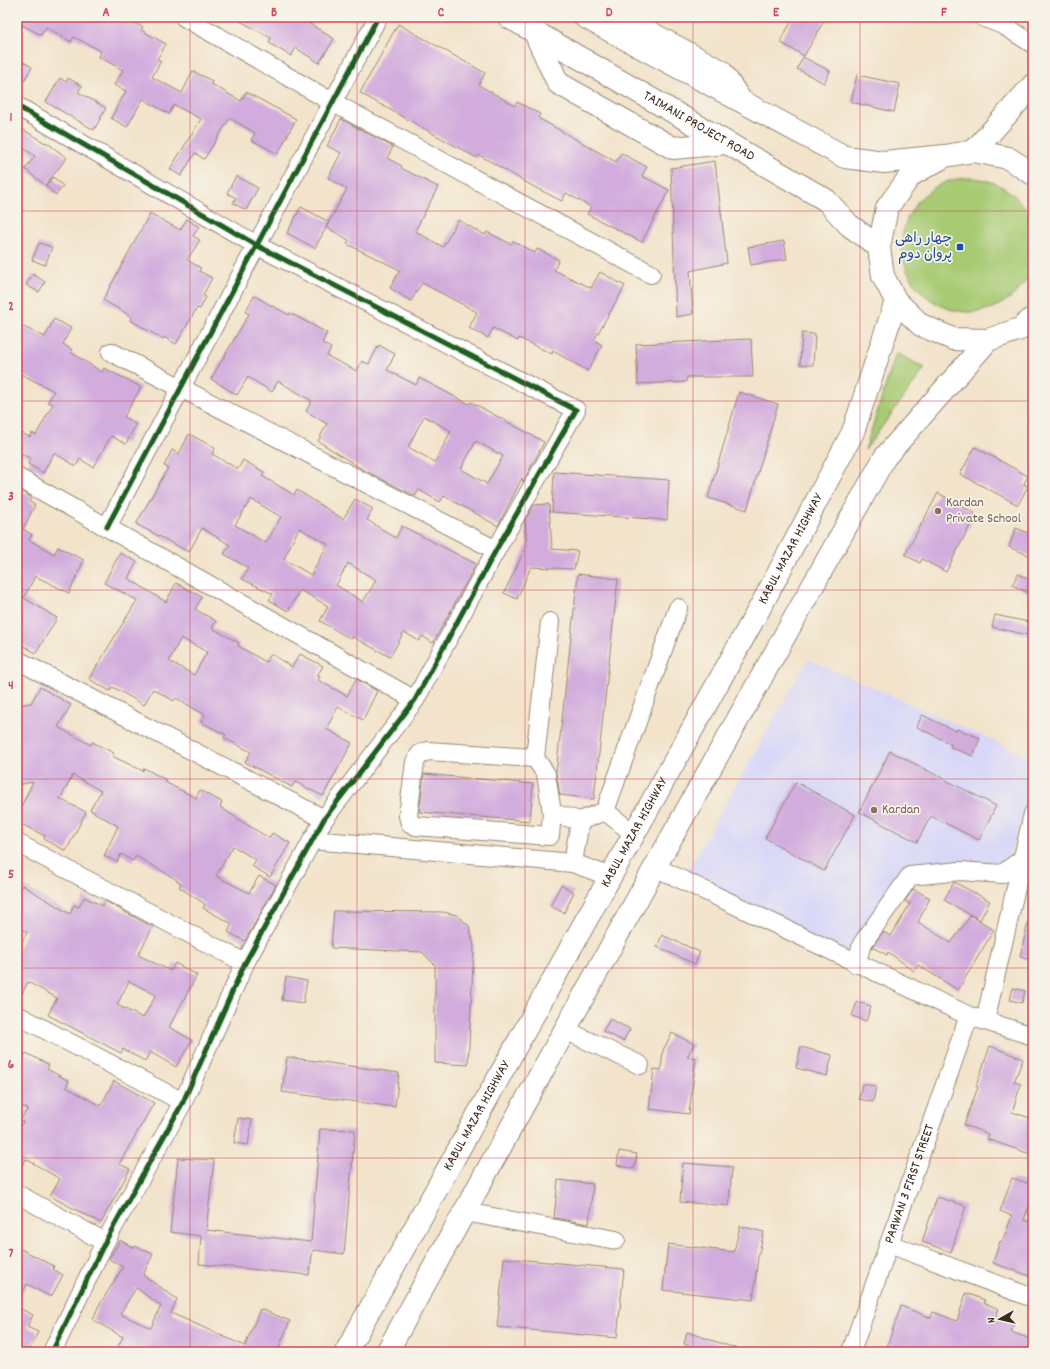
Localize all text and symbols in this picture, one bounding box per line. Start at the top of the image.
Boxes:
text: A [102,4,110,23]
text: B [271,4,277,23]
text: C [438,4,445,23]
text: D [606,4,613,23]
text: E [773,4,780,23]
text: F [941,4,947,23]
street label: TAIMANI PROJECT ROAD [639,86,758,167]
text: 1 [10,109,13,128]
place label: چهار راهی پروان دوم [895,229,952,265]
marker: چهار راهی پروان دوم [955,242,965,252]
text: 2 [8,298,14,317]
text: 3 [8,488,14,507]
street label: KABUL MAZAR HIGHWAY [753,489,829,608]
place label: Kardan Private School [946,493,1022,529]
marker: Kardan Private School [933,506,943,516]
text: 4 [8,677,14,696]
street label: KABUL MAZAR HIGHWAY [596,774,674,891]
place label: Kardan [882,800,920,820]
marker: Kardan [869,805,879,815]
text: 5 [8,866,14,885]
text: 6 [8,1056,15,1075]
street label: KABUL MAZAR HIGHWAY [439,1057,516,1175]
street label: PARWAN 3 FIRST STREET [880,1121,940,1247]
text: 7 [9,1245,14,1264]
north arrow [980,1299,1020,1339]
text: N [984,1316,1000,1324]

